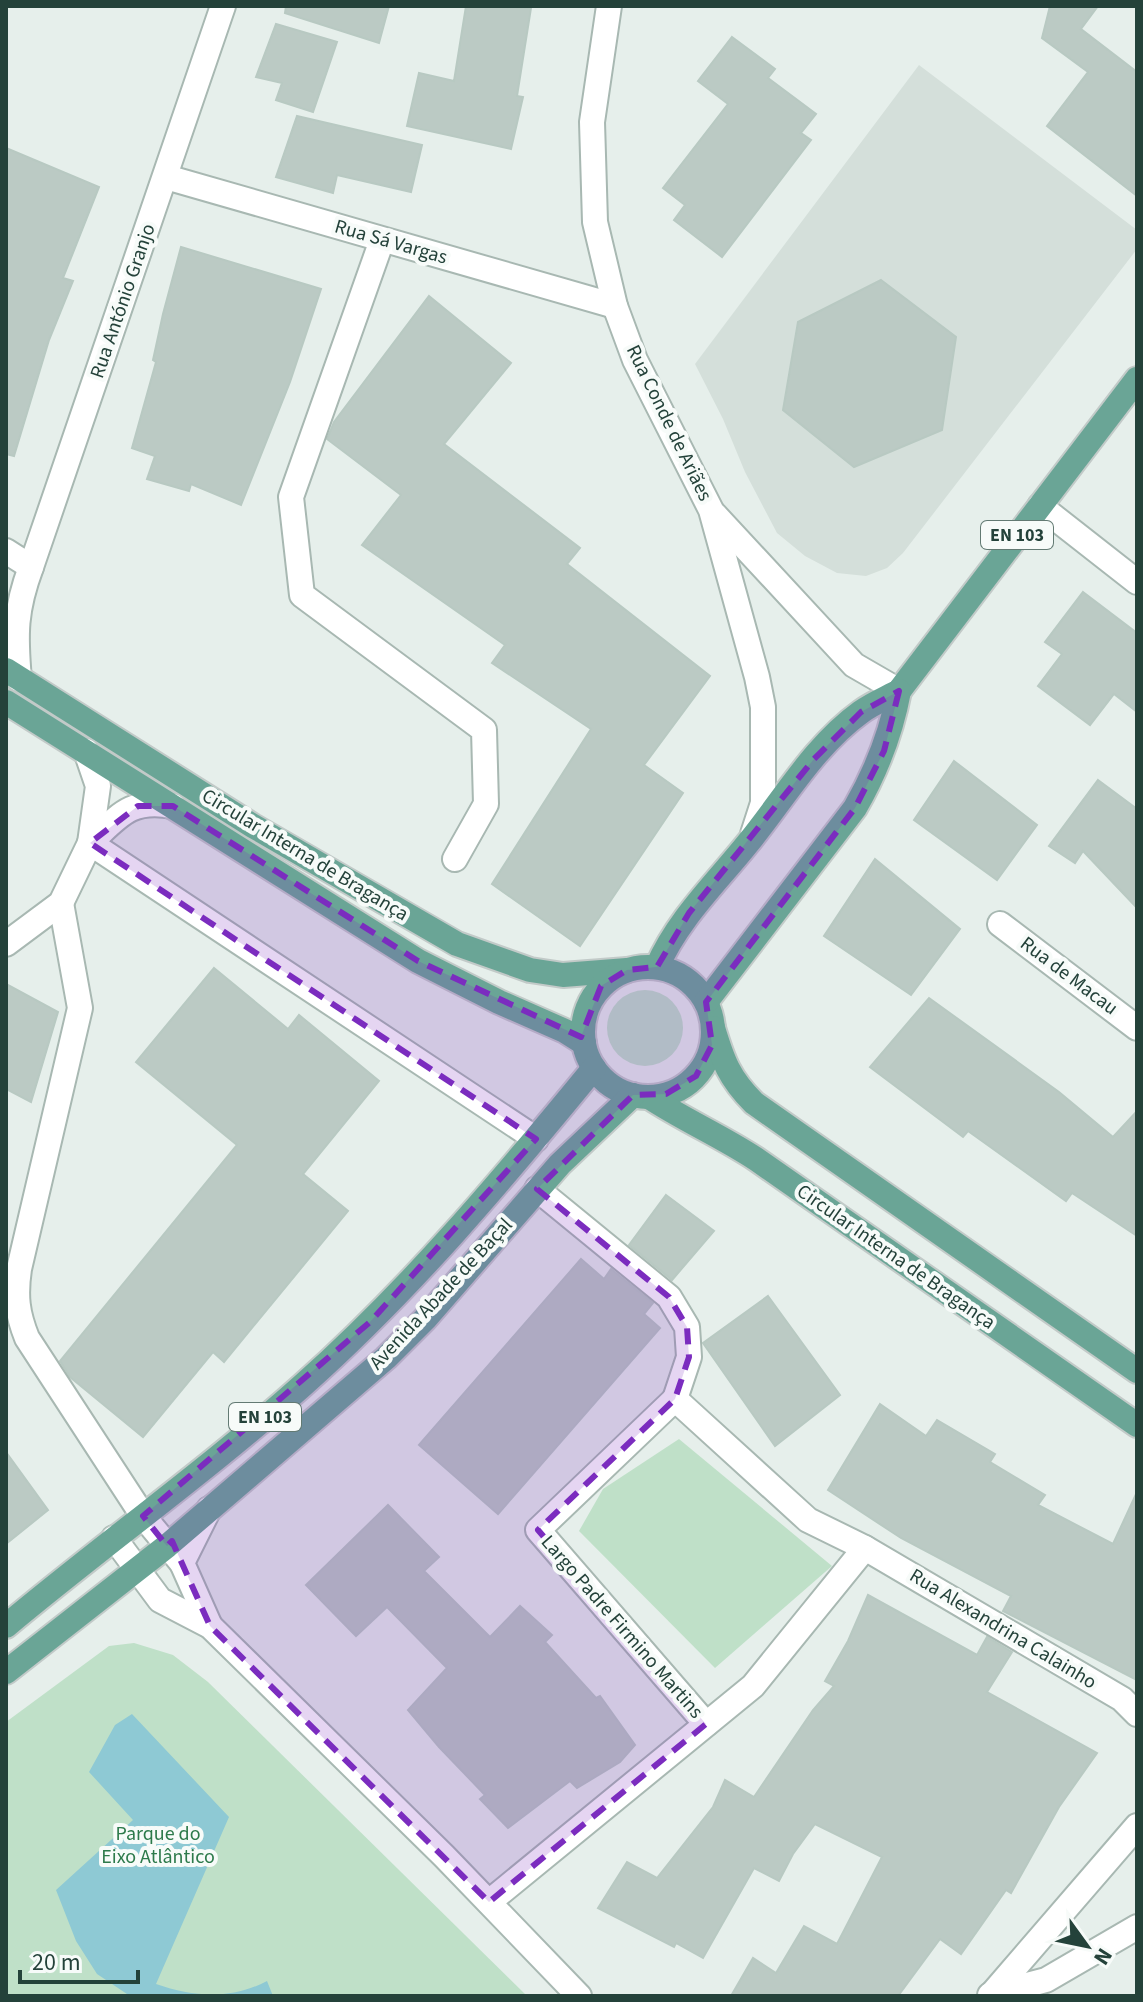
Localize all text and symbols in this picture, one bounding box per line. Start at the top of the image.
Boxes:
street label: Rua Sá Vargas [331,213,451,271]
street label: Rua António Granjo [83,220,163,382]
street label: Rua Conde de Ariães [619,340,719,506]
road number: EN 103 [981,521,1053,549]
street label: Circular Interna de Bragança [196,782,414,928]
street label: Rua de Macau [1014,930,1124,1022]
street label: Circular Interna de Bragança [791,1178,1001,1336]
street label: Avenida Abade de Baçal [363,1212,519,1376]
road number: EN 103 [229,1403,301,1431]
street label: Largo Padre Firmino Martins [534,1529,710,1725]
street label: Rua Alexandrina Calainho [904,1562,1102,1696]
park label: Parque do Eixo Atlântico [101,1820,215,1871]
north arrow [1047,1906,1127,1986]
scale bar [20,1934,138,1984]
text: N [1086,1941,1120,1971]
text: 20 m [32,1945,81,1980]

